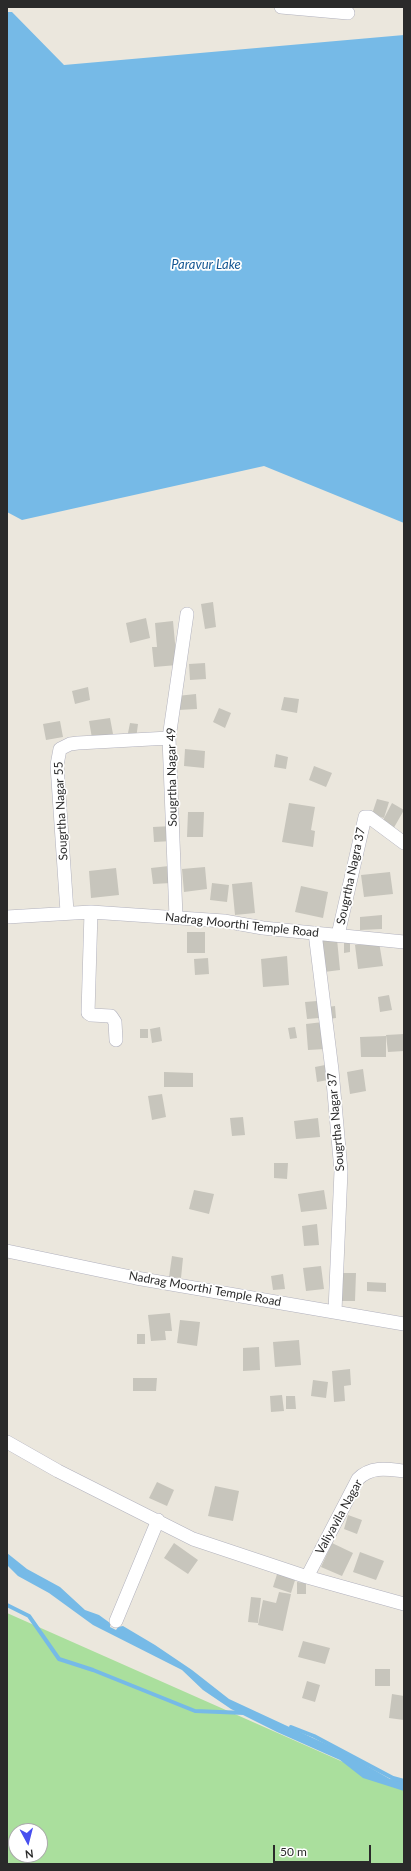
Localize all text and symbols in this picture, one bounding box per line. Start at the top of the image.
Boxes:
water label: Paravur Lake [171,257,241,273]
street label: Sougrtha Nagar 49 [164,727,180,827]
street label: Sougrtha Nagar 55 [51,761,71,861]
street label: Sougrtha Nagra 37 [334,826,368,926]
street label: Nadrag Moorthi Temple Road [164,910,320,940]
street label: Sougrtha Nagar 37 [325,1072,347,1172]
street label: Nadrag Moorthi Temple Road [128,1268,282,1310]
street label: Valiyavila Nagar [313,1477,365,1557]
north arrow [8,1823,48,1863]
scale bar [275,1837,373,1863]
text: 50 m [280,1844,307,1859]
text: N [24,1847,34,1861]

